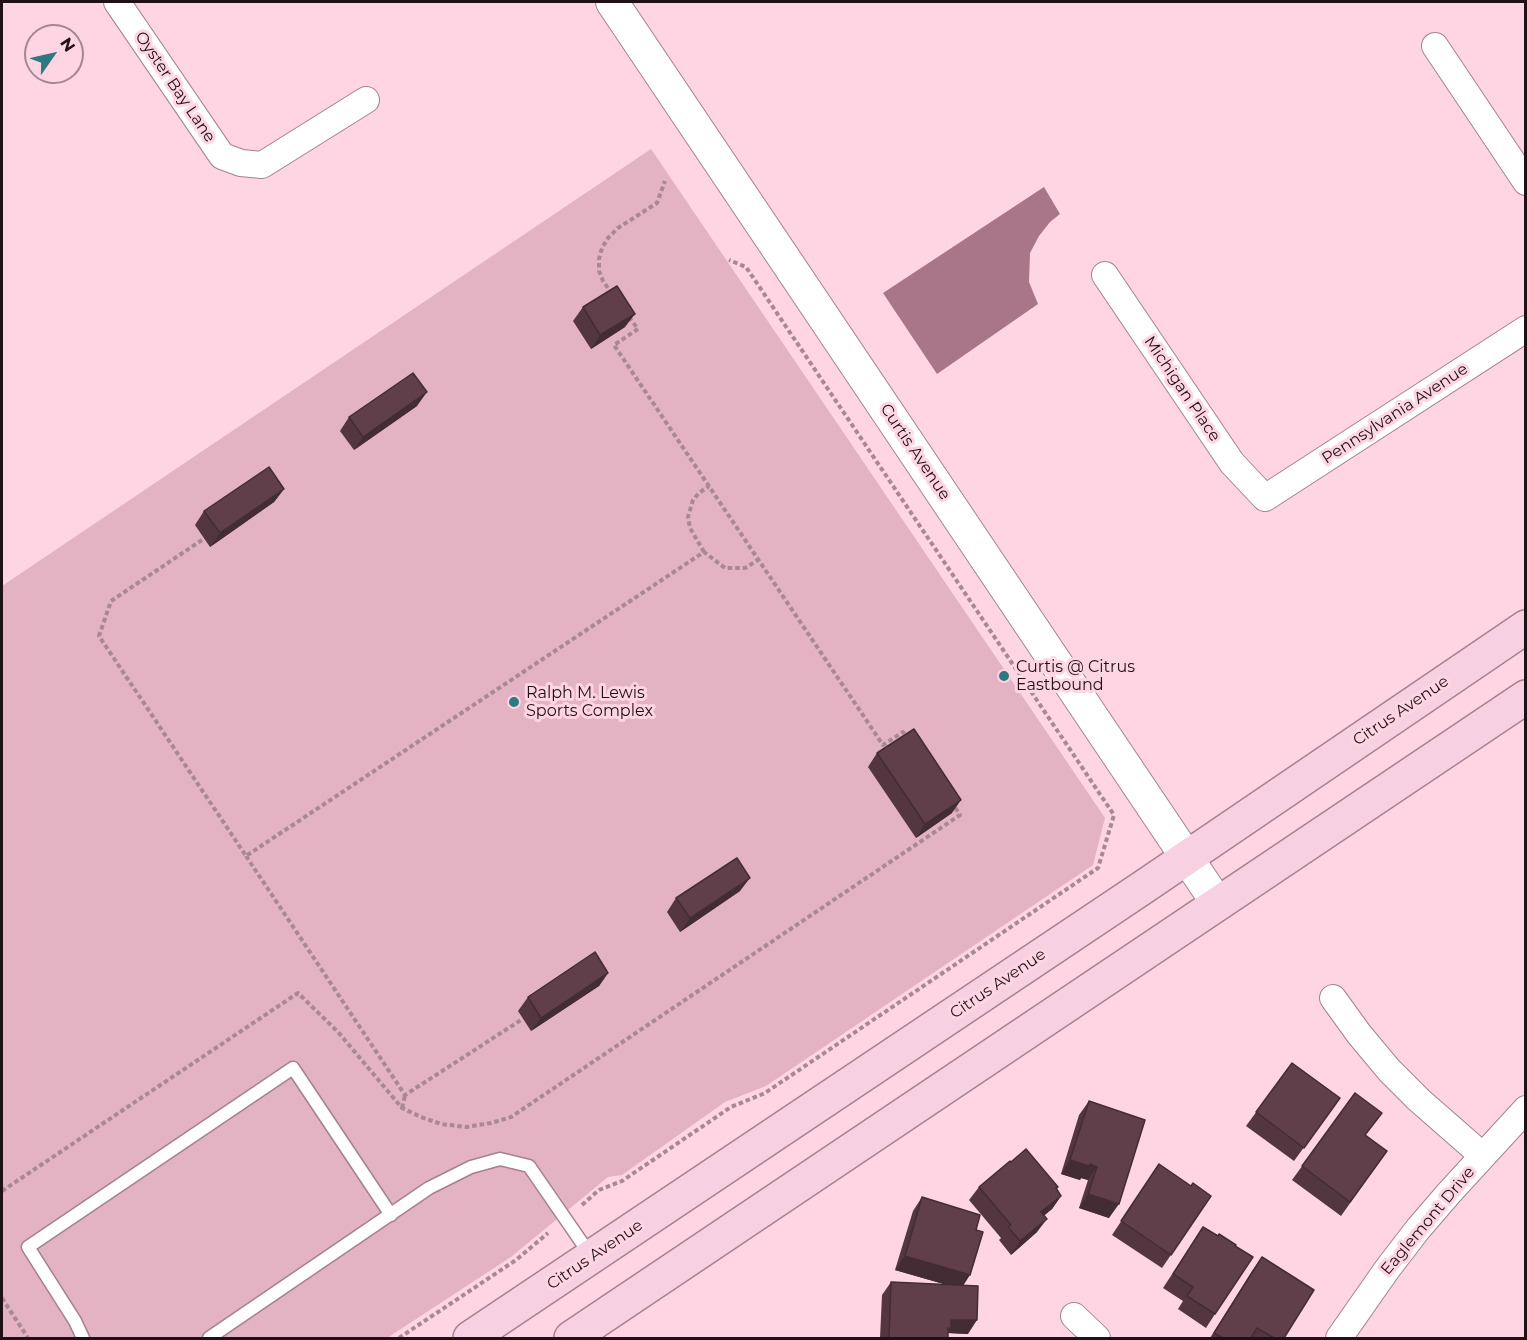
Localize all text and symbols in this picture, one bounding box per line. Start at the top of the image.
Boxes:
north arrow [24,24,84,84]
street label: Oyster Bay Lane [131,28,219,146]
text: N [56,34,79,55]
street label: Michigan Place [1140,333,1224,445]
street label: Pennsylvania Avenue [1318,360,1472,468]
street label: Curtis Avenue [876,400,954,504]
place label: Curtis @ Citrus Eastbound [1016,657,1135,695]
marker: Curtis @ Citrus Eastbound [997,669,1011,683]
street label: Citrus Avenue [1349,672,1453,750]
place label: Ralph M. Lewis Sports Complex [526,683,653,721]
marker: Ralph M. Lewis Sports Complex [507,695,521,709]
street label: Citrus Avenue [946,945,1050,1023]
street label: Eaglemont Drive [1377,1163,1479,1279]
street label: Citrus Avenue [543,1216,647,1294]

